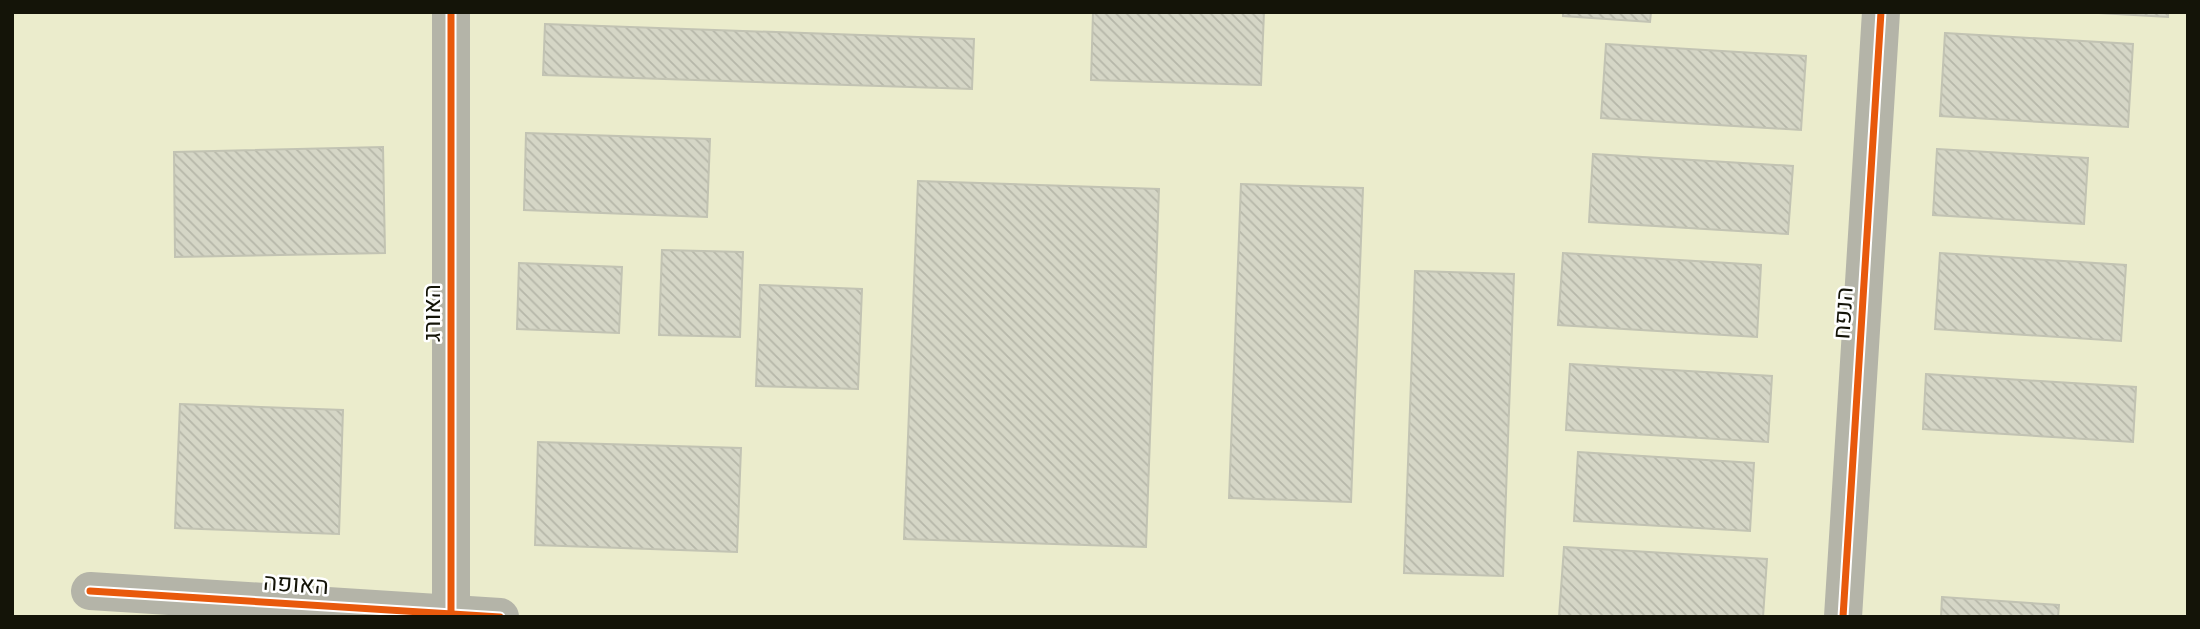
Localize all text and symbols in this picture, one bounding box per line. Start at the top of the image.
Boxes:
street label: האורג [414,284,449,342]
street label: הנפח [1823,286,1862,340]
street label: האופה [262,564,330,603]

